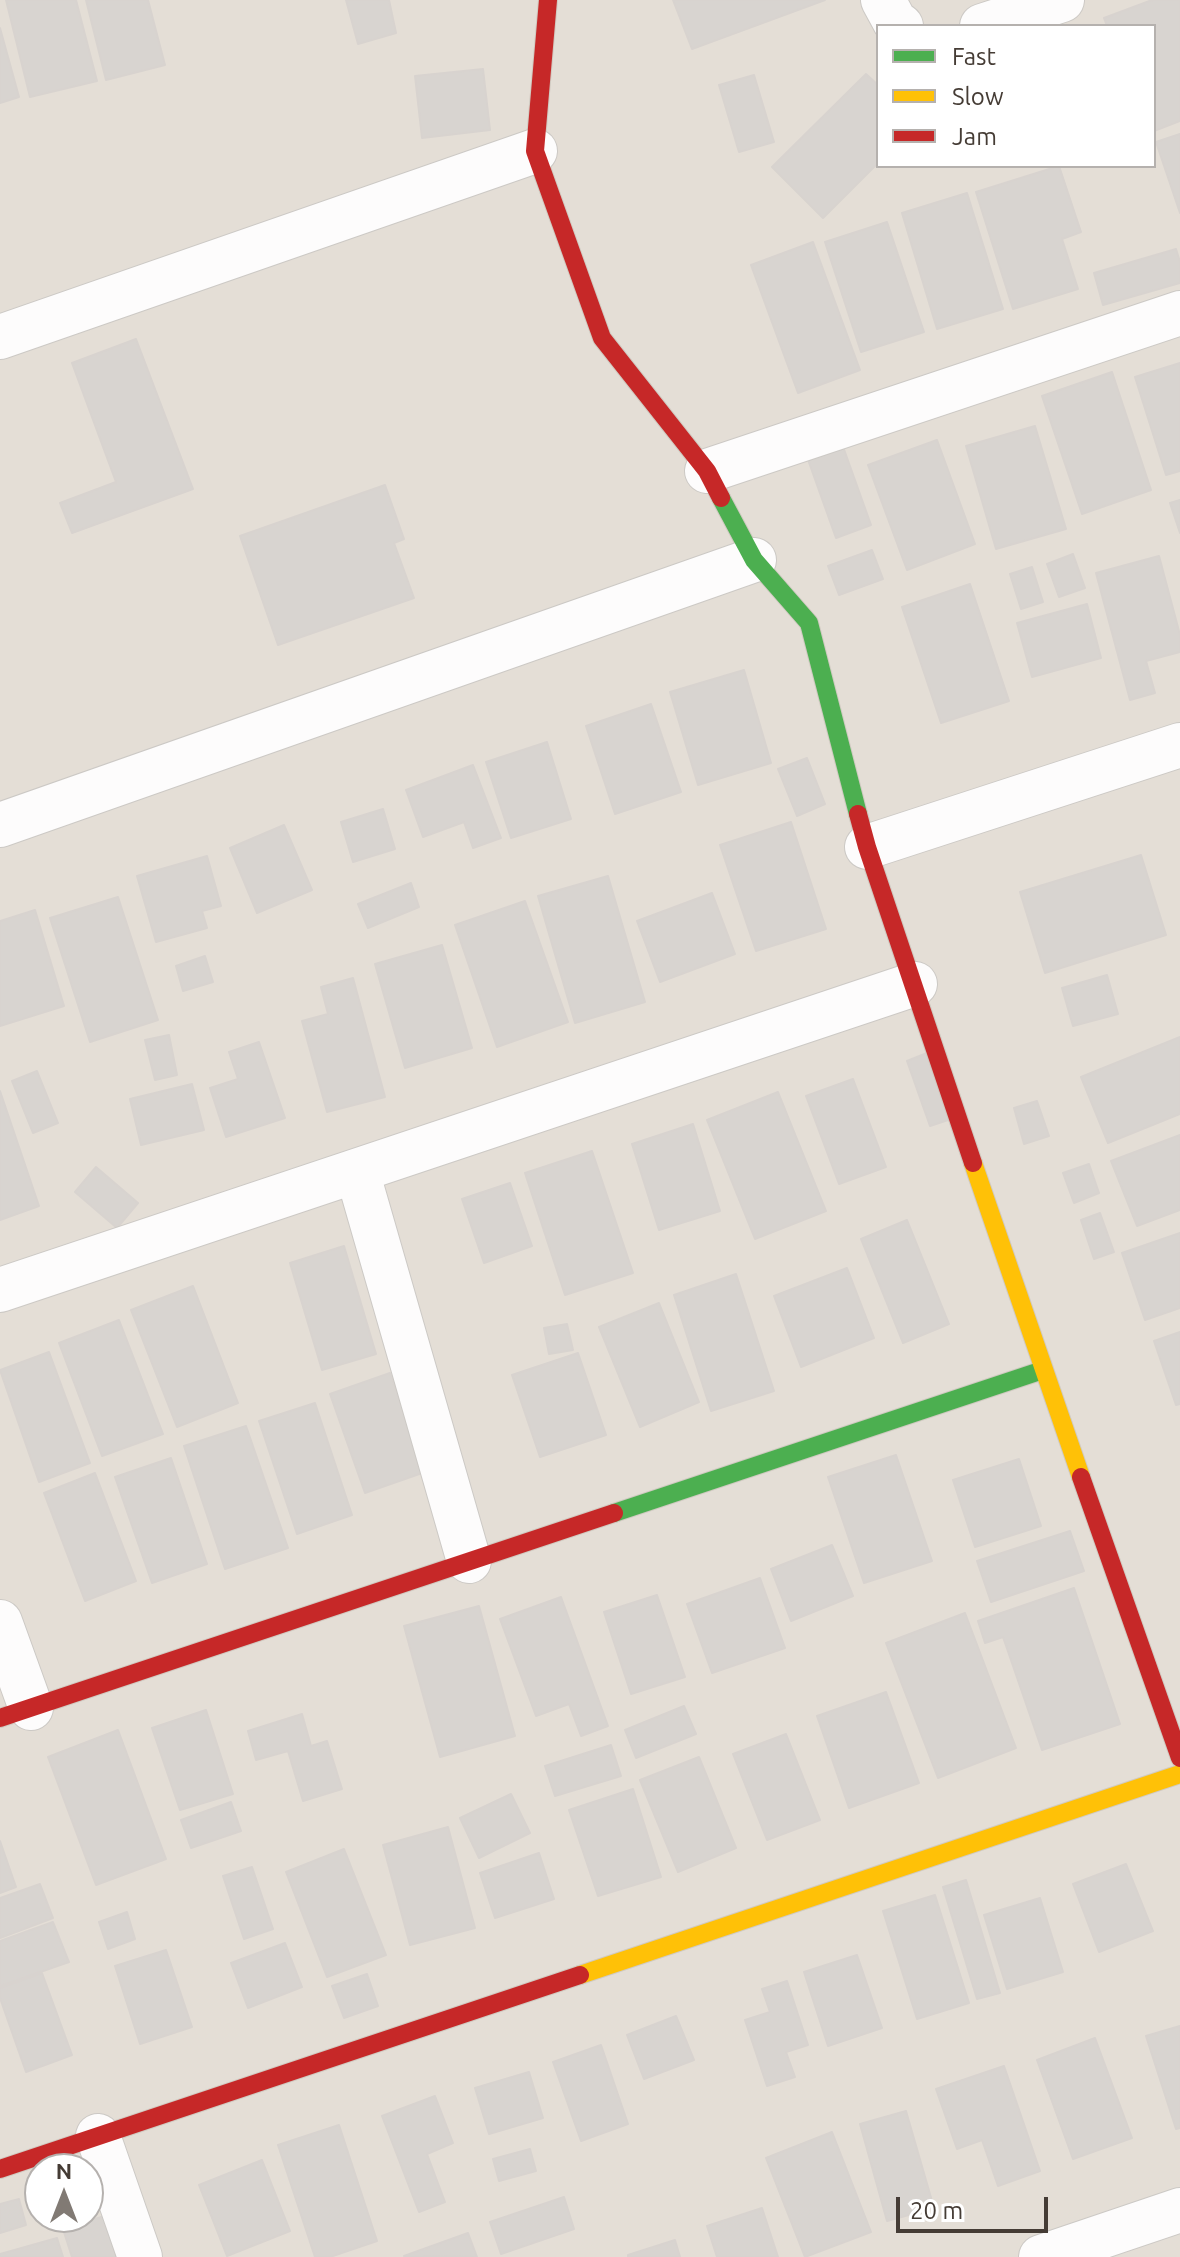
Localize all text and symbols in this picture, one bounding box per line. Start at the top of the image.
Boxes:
legend [876,24,1156,168]
text: Fast [952,43,996,70]
text: Slow [952,83,1004,110]
text: Jam [952,123,997,150]
north arrow [24,2153,104,2233]
text: N [56,2158,72,2183]
scale bar [900,2181,1052,2231]
text: 20 m [910,2197,963,2224]

